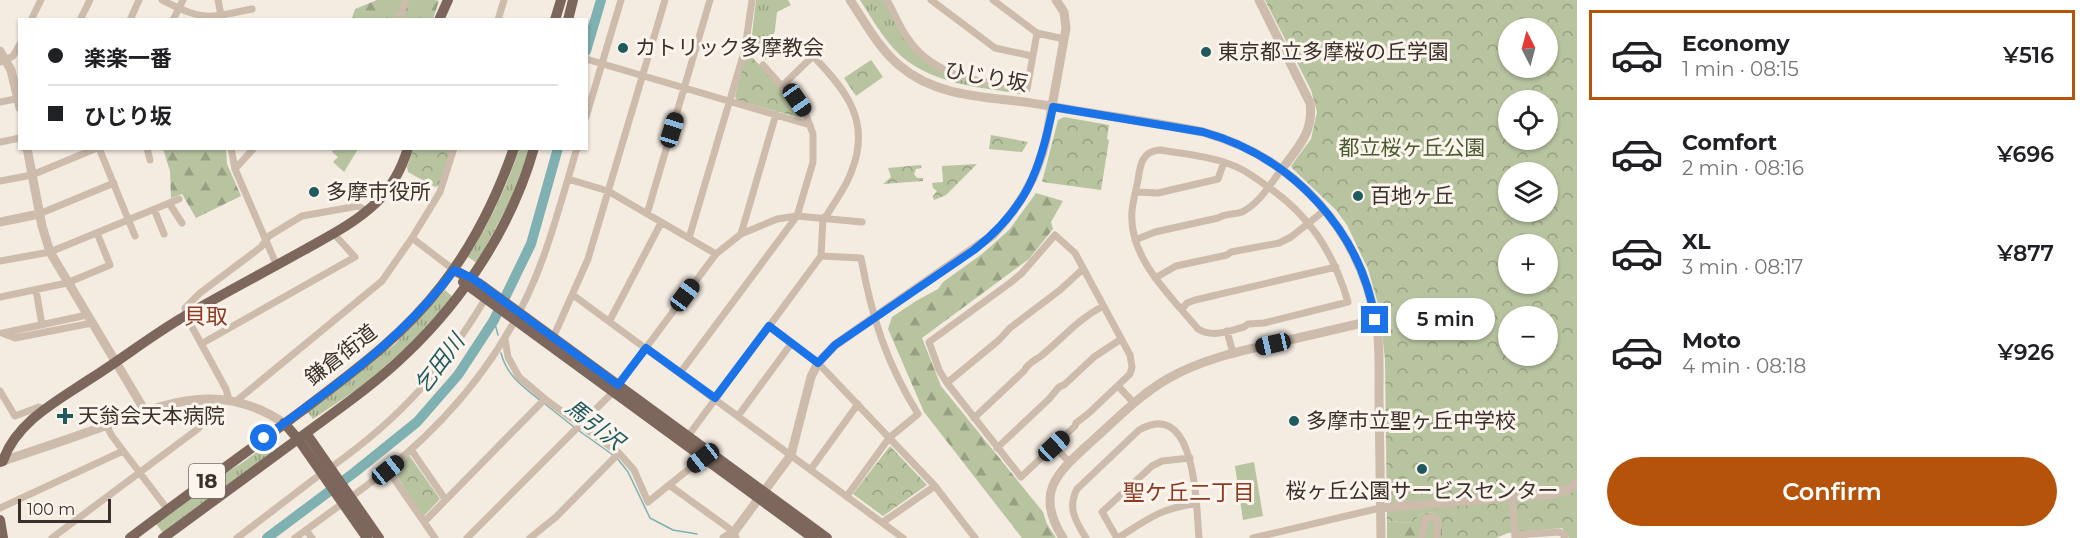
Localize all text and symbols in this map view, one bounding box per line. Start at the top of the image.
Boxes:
north arrow [1498,18,1558,78]
map controls [1498,18,1558,366]
icon: car [1610,28,1664,82]
text: Economy [1682,30,1790,57]
place label: カトリック多摩教会 [635,35,824,60]
place label: 東京都立多摩桜の丘学園 [1218,39,1449,64]
marker: カトリック多摩教会 [616,41,630,55]
text: ¥516 [2003,42,2054,69]
text: 楽楽一番 [84,45,172,72]
marker: 東京都立多摩桜の丘学園 [1199,45,1213,59]
street label: ひじり坂 [943,57,1030,96]
text: 1 min · 08:15 [1682,57,1799,81]
car [779,80,815,120]
button: locate [1498,90,1558,150]
text: ひじり坂 [84,103,172,130]
car [658,110,686,150]
icon: car [1610,127,1664,181]
text: Comfort [1682,129,1777,156]
park label: 都立桜ヶ丘公園 [1339,135,1486,160]
text: ¥696 [1997,141,2054,168]
text: 2 min · 08:16 [1682,156,1804,180]
button: layers [1498,162,1558,222]
place label: 多摩市役所 [326,179,431,204]
place label: 百地ヶ丘 [1370,183,1454,208]
marker: 多摩市役所 [307,185,321,199]
marker: 百地ヶ丘 [1351,189,1365,203]
icon: car [1610,226,1664,280]
text: XL [1682,228,1711,255]
button: + [1498,234,1558,294]
text: ¥877 [1997,240,2054,267]
text: 3 min · 08:17 [1682,255,1803,279]
car [667,275,703,315]
callout: 5 min [1396,299,1495,341]
district label: 貝取 [184,303,228,330]
route end [1361,306,1388,333]
button: − [1498,306,1558,366]
text: 5 min [1417,307,1474,331]
street label: 鎌倉街道 [300,319,381,390]
icon: car [1610,325,1664,379]
water label: 乞田川 [409,327,471,398]
text: Moto [1682,327,1741,354]
car [1253,331,1293,357]
text: ¥926 [1998,339,2054,366]
text: 4 min · 08:18 [1682,354,1806,378]
water label: 馬引沢 [560,393,631,457]
place label: 天翁会天本病院 [78,403,225,428]
marker: 天翁会天本病院 [56,407,74,425]
place label: 多摩市立聖ヶ丘中学校 [1306,408,1516,433]
marker: 多摩市立聖ヶ丘中学校 [1287,414,1301,428]
route start [250,424,277,451]
car [1035,427,1073,465]
car [683,440,723,476]
car [368,452,408,488]
button: Confirm [1607,457,2057,526]
marker: 桜ヶ丘公園サービスセンター [1415,462,1429,476]
road number: 18 [189,464,225,498]
place label: 桜ヶ丘公園サービスセンター [1286,478,1559,503]
district label: 聖ケ丘二丁目 [1123,479,1255,506]
scale bar [18,496,111,524]
text: 100 m [27,500,75,519]

